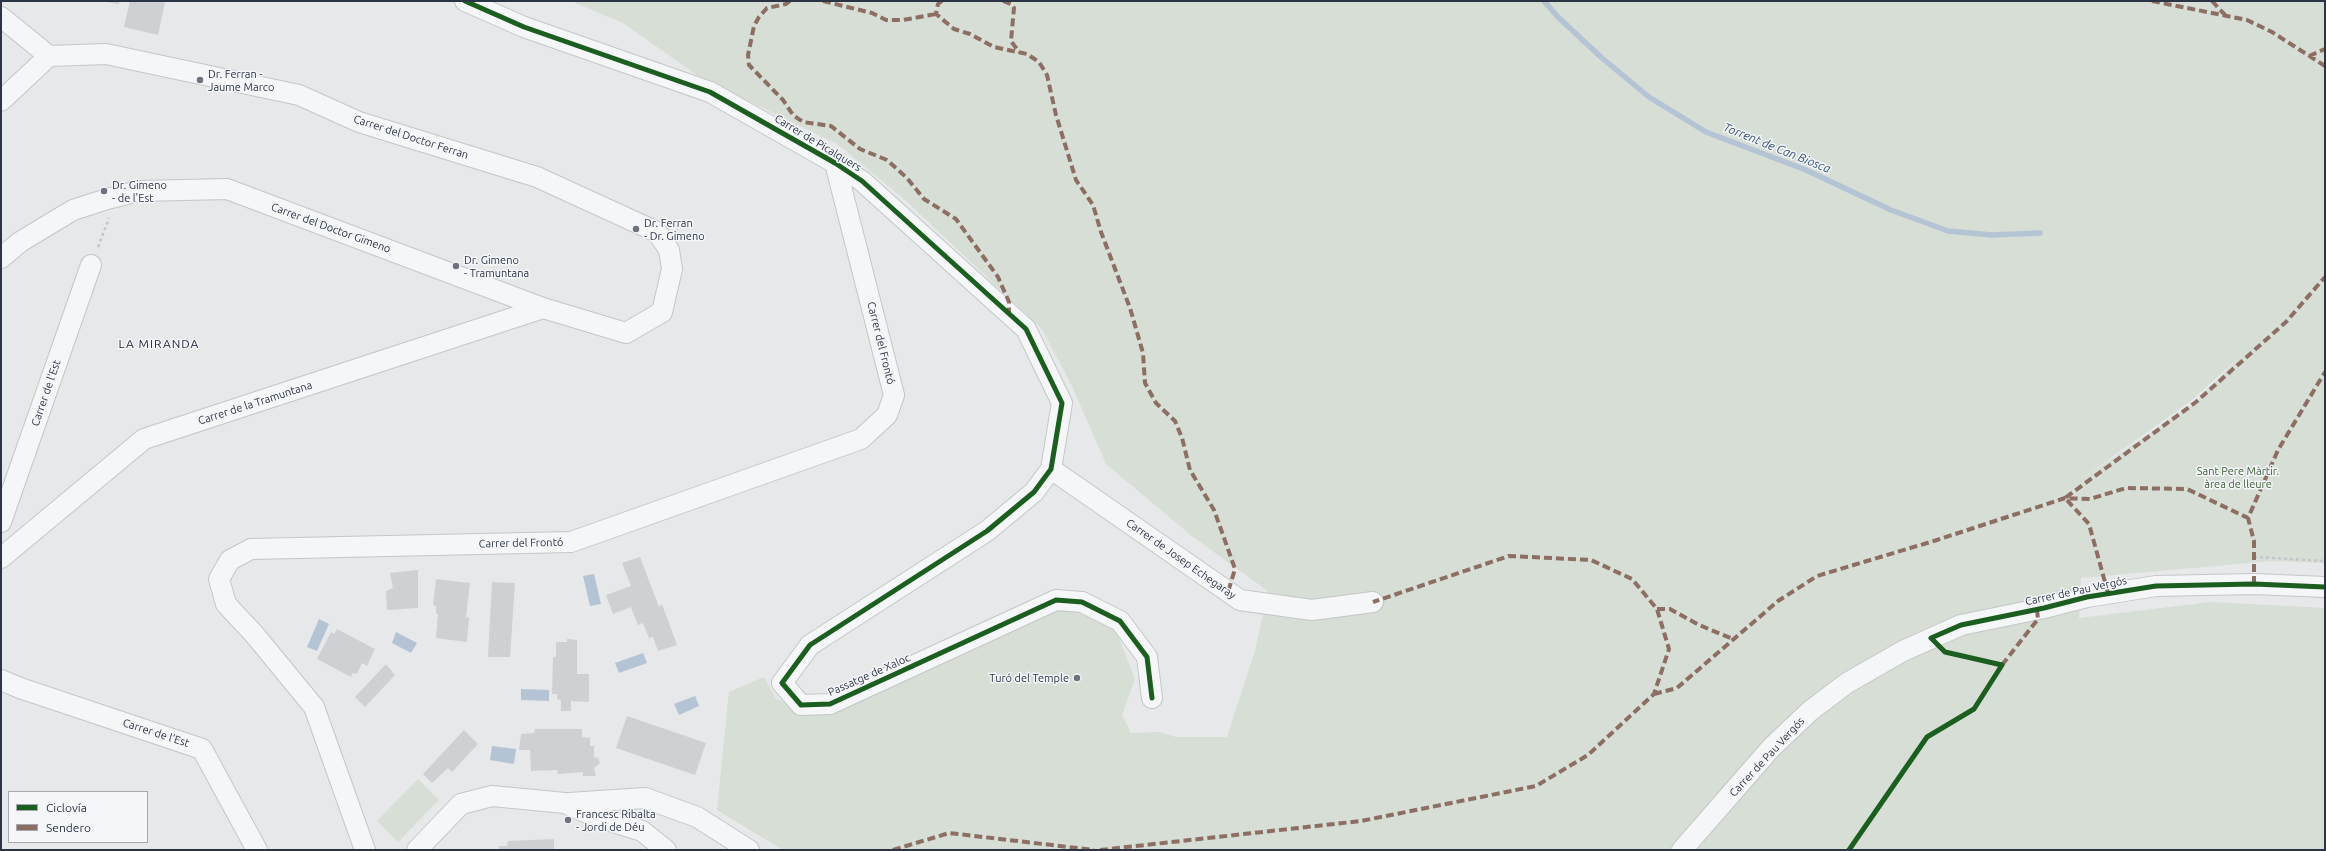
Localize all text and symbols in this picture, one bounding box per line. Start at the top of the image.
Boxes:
place label: Dr. Ferran - Jaume Marco [208,67,274,93]
marker: Dr. Ferran - Jaume Marco [195,75,205,85]
street label: Carrer del Doctor Ferran [352,112,470,162]
street label: Carrer de Picalquers [772,112,864,174]
water label: Torrent de Can Biosca [1721,120,1833,176]
place label: Dr. Gimeno - de l'Est [112,178,167,204]
marker: Dr. Gimeno - de l'Est [99,186,109,196]
street label: Carrer del Doctor Gimeno [269,200,393,256]
place label: Dr. Ferran - Dr. Gimeno [644,216,705,242]
marker: Dr. Ferran - Dr. Gimeno [631,224,641,234]
place label: Dr. Gimeno - Tramuntana [464,253,529,279]
marker: Dr. Gimeno - Tramuntana [451,261,461,271]
street label: Carrer del Frontó [864,300,898,386]
district label: LA MIRANDA [119,337,199,351]
street label: Carrer de l'Est [28,358,64,428]
street label: Carrer de la Tramuntana [196,378,314,428]
park label: Sant Pere Màrtir. àrea de lleure [2197,464,2279,490]
street label: Carrer de Josep Echegaray [1124,516,1238,602]
street label: Carrer del Frontó [479,536,563,550]
street label: Carrer de Pau Vergós [2024,574,2128,608]
street label: Passatge de Xaloc [826,651,912,699]
place label: Turó del Temple [989,671,1069,685]
marker: Turó del Temple [1072,673,1082,683]
street label: Carrer de Pau Vergós [1727,715,1807,799]
street label: Carrer de l'Est [121,716,191,750]
legend [8,791,148,843]
text: Ciclovía [46,801,87,814]
place label: Francesc Ribalta - Jordi de Déu [576,807,656,833]
marker: Francesc Ribalta - Jordi de Déu [563,815,573,825]
text: Sendero [46,821,91,834]

